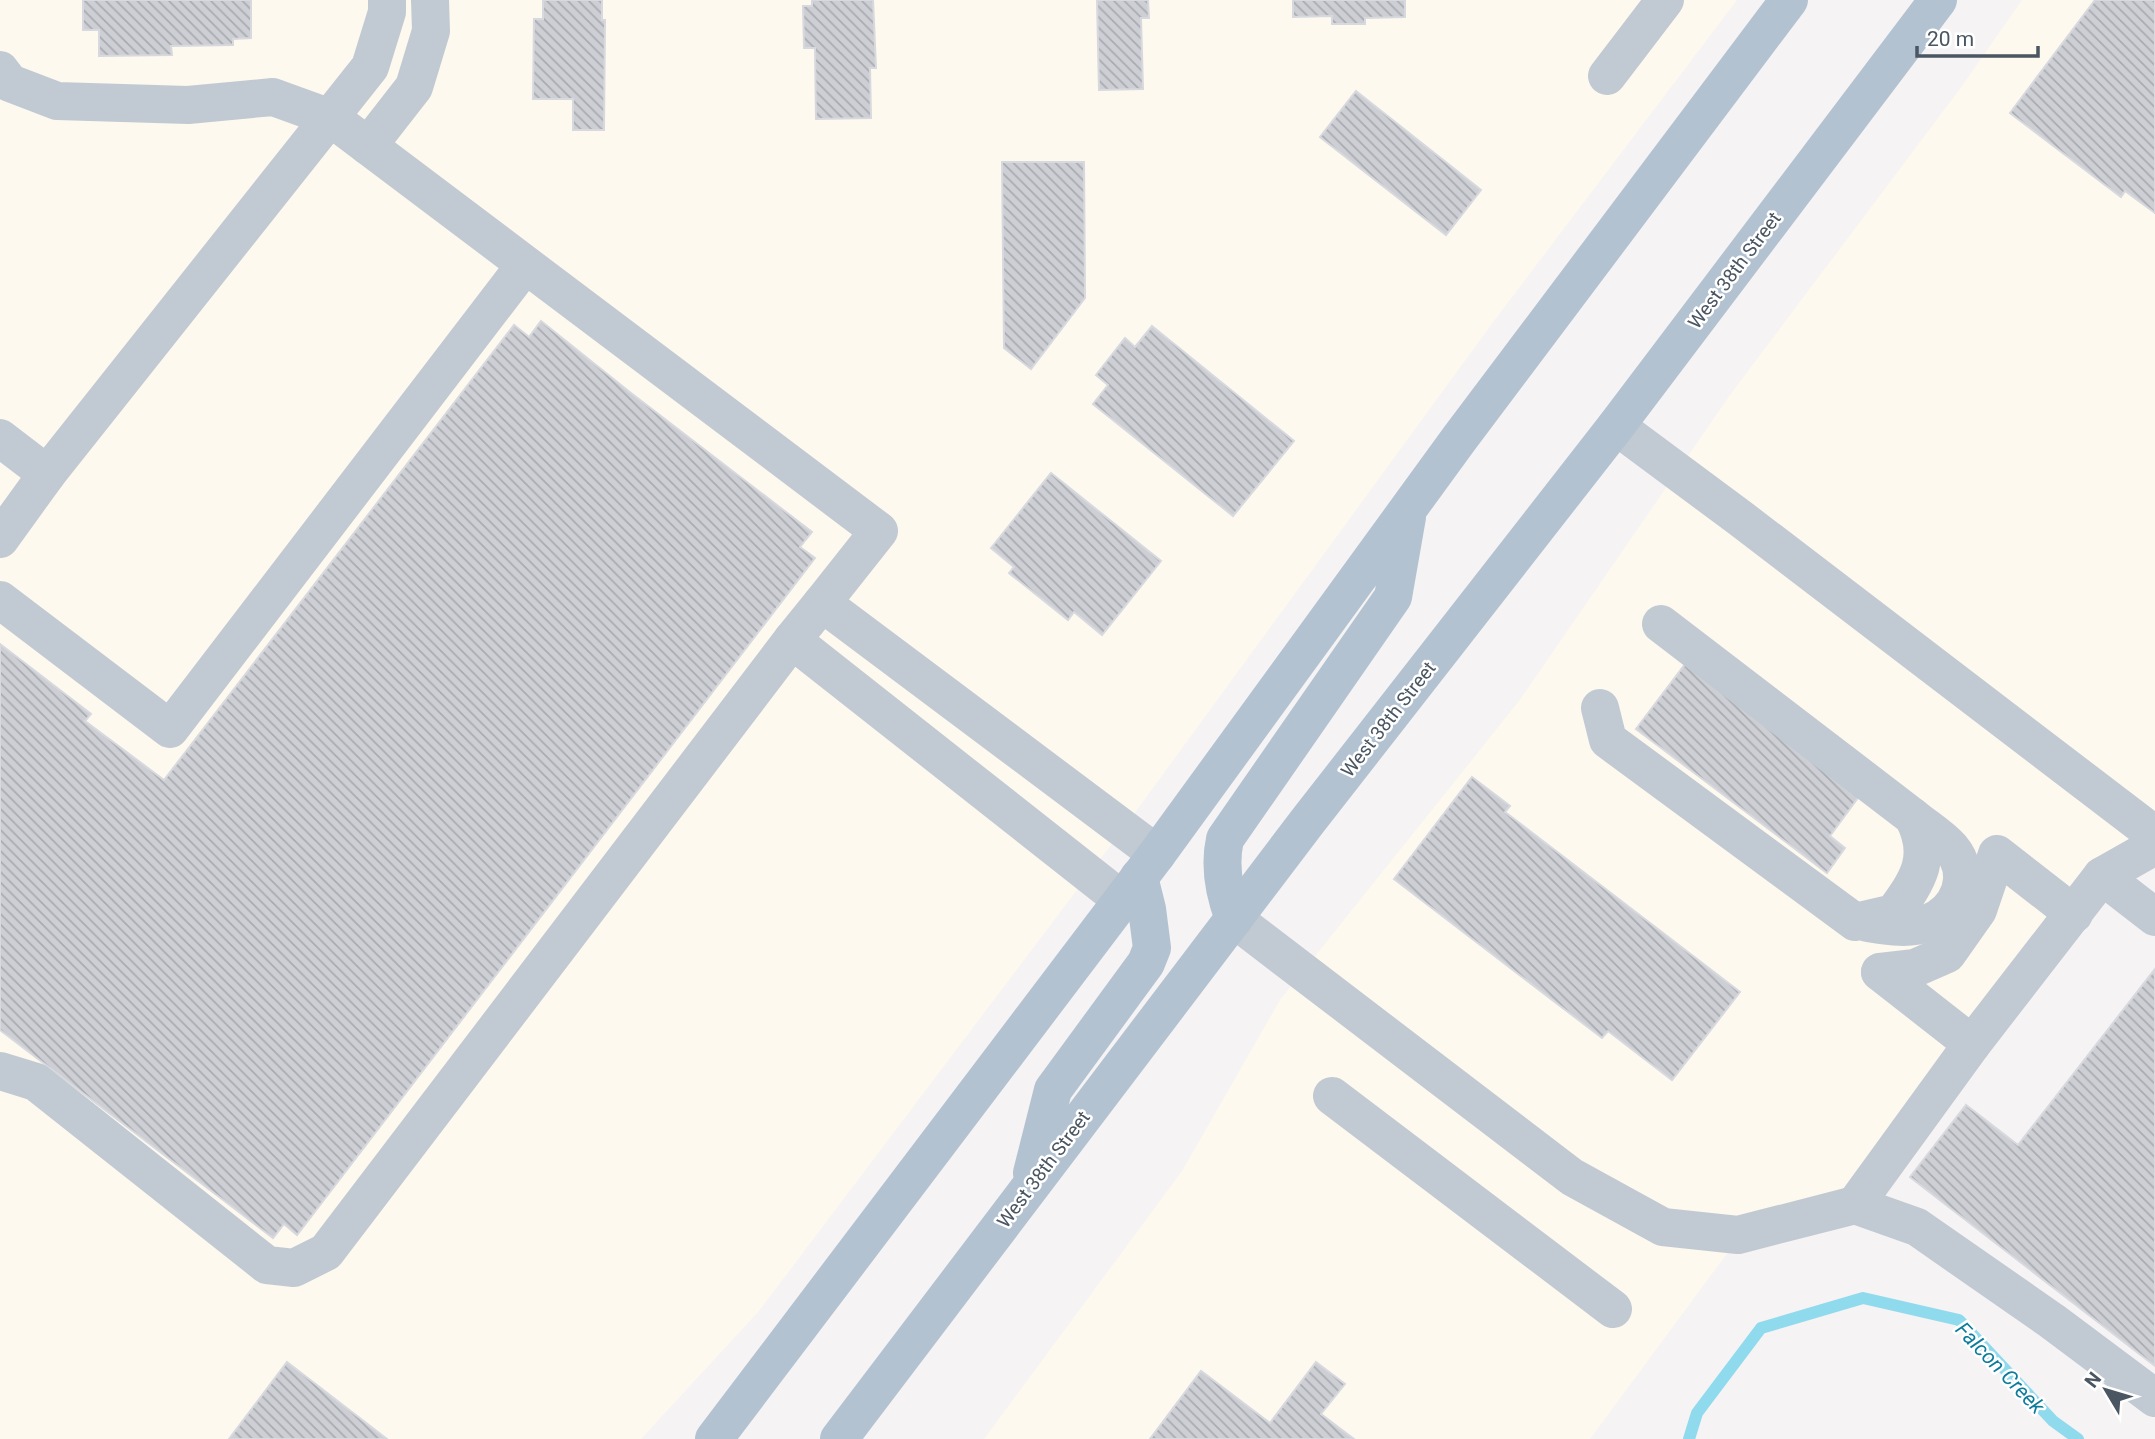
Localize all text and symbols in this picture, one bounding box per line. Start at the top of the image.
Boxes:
scale bar [1917,14,2038,58]
text: 20 m [1927,27,1974,51]
street label: West 38th Street [1683,207,1786,333]
street label: West 38th Street [1336,657,1441,782]
street label: West 38th Street [992,1106,1095,1232]
water label: Falcon Creek [1951,1317,2050,1419]
north arrow [2071,1355,2141,1425]
text: N [2080,1367,2106,1392]

